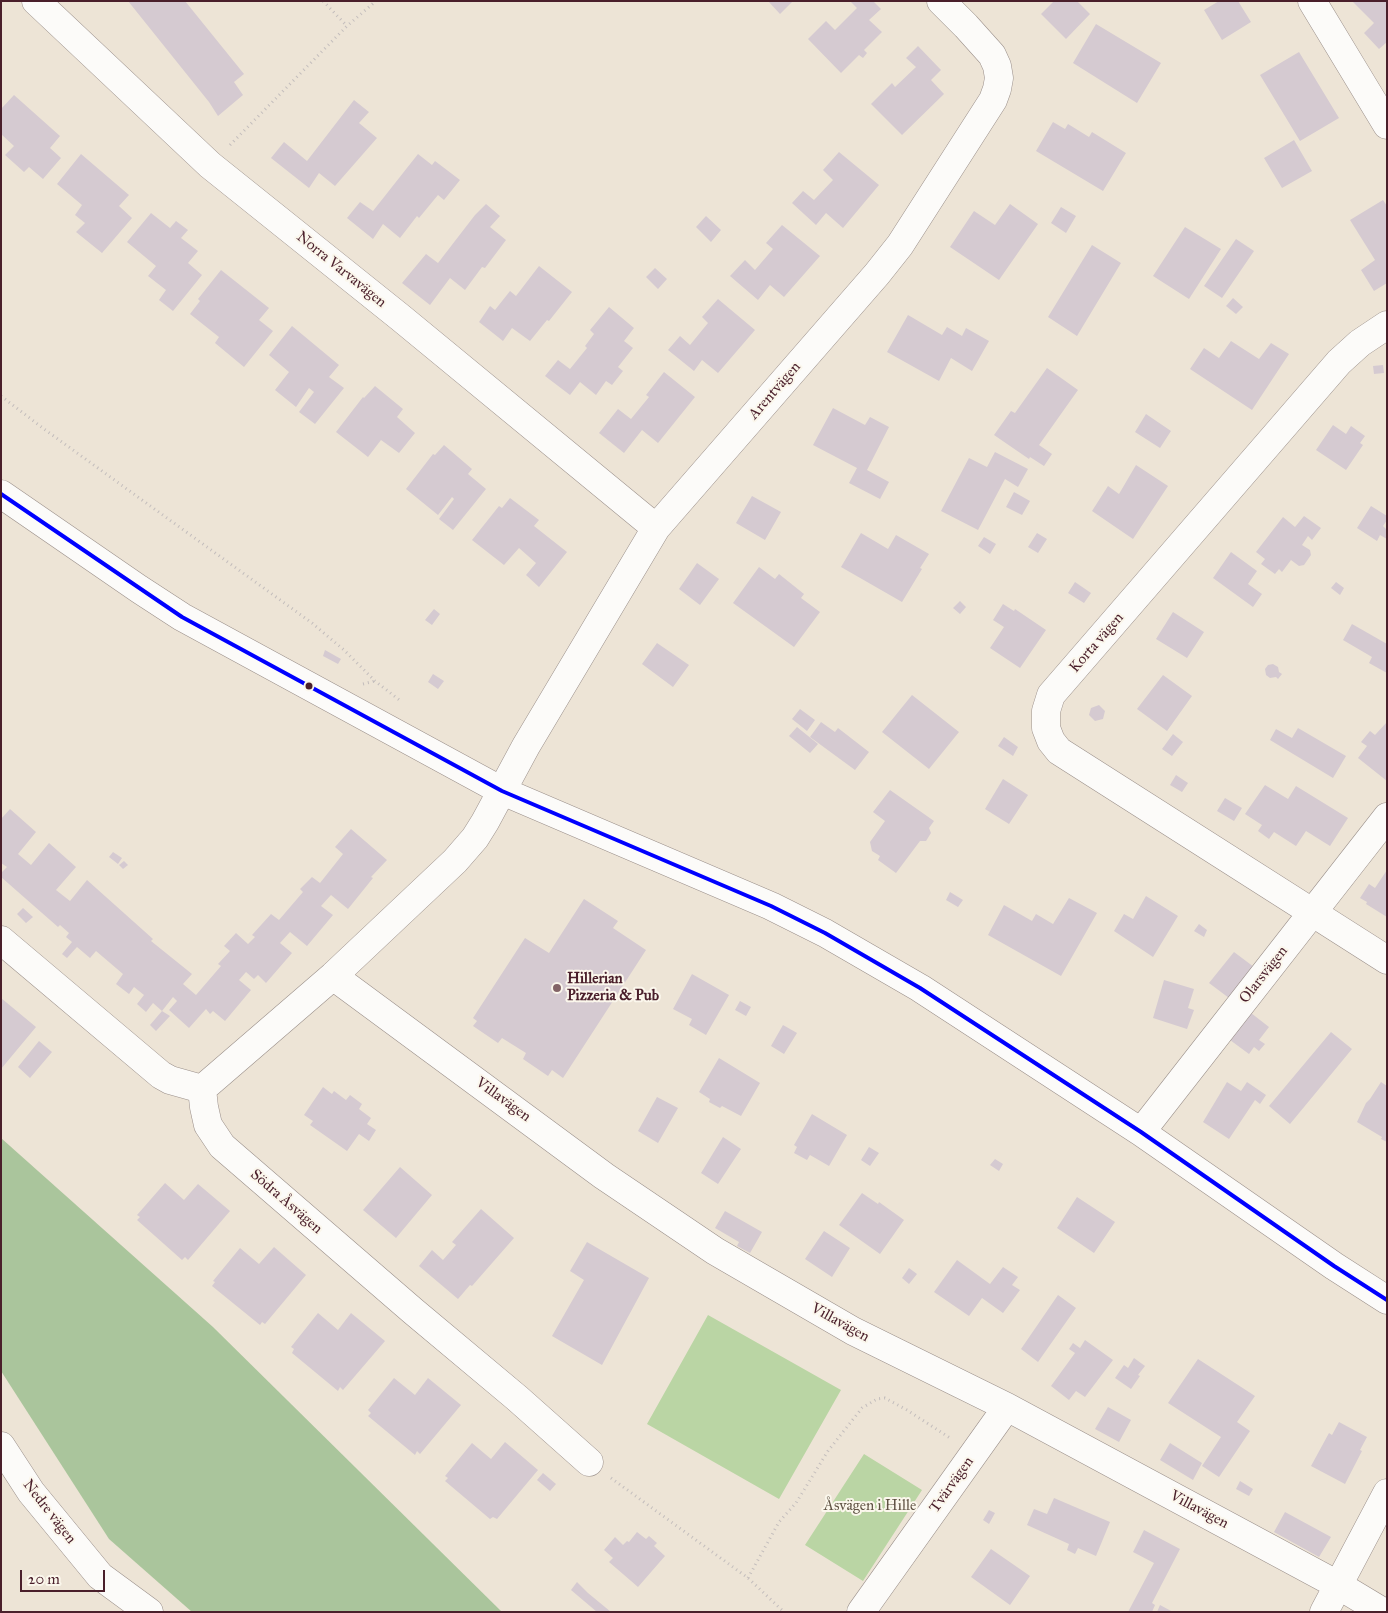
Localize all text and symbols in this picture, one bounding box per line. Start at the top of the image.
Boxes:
street label: Norra Varvavägen [292,228,390,312]
street label: Arentvägen [745,359,805,423]
street label: Korta vägen [1066,609,1128,677]
unlabelled marker [304,681,314,691]
street label: Olarsvägen [1236,943,1292,1007]
place label: Hillerian Pizzeria & Pub [567,970,659,1005]
marker: Hillerian Pizzeria & Pub [551,982,563,994]
street label: Villavägen [472,1074,534,1126]
street label: Södra Åsvägen [246,1166,326,1238]
street label: Villavägen [808,1300,872,1346]
street label: Tvärvägen [926,1453,978,1517]
street label: Nedre vägen [18,1476,80,1548]
street label: Villavägen [1167,1487,1231,1533]
park label: Åsvägen i Hille [824,1497,916,1515]
scale bar [22,1560,108,1592]
text: 20 m [28,1570,60,1588]

